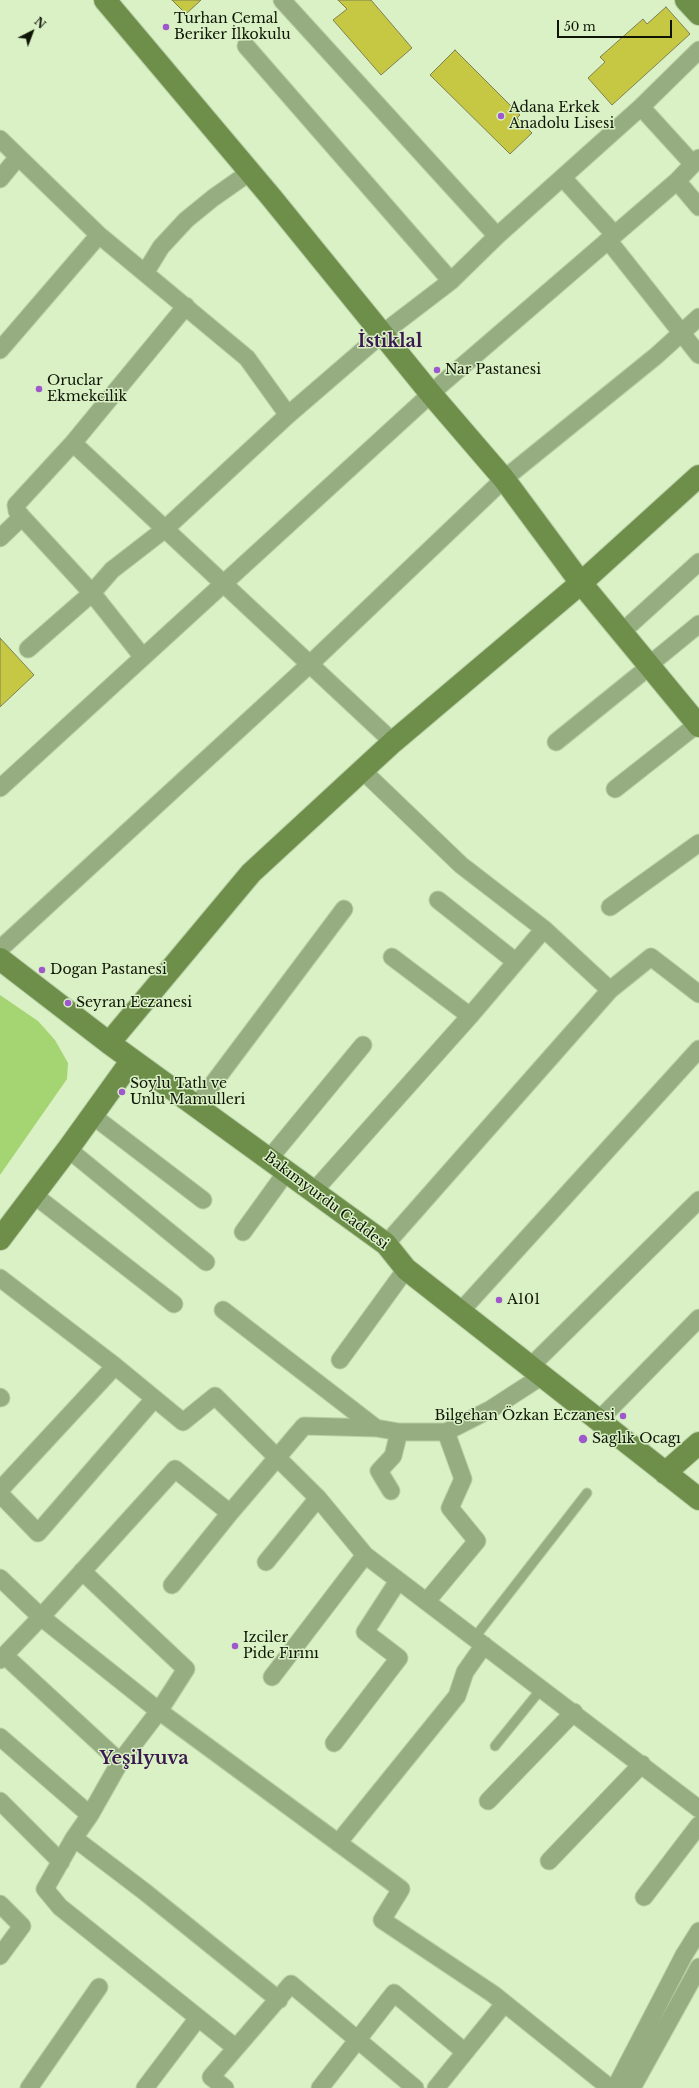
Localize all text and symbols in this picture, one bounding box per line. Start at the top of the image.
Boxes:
place label: Turhan Cemal Beriker İlkokulu [174,11,291,44]
north arrow [12,12,52,52]
scale bar [559,12,674,38]
text: N [32,14,49,32]
text: 50 m [564,19,596,34]
marker: Turhan Cemal Beriker İlkokulu [161,22,171,32]
place label: Adana Erkek Anadolu Lisesi [509,100,614,132]
marker: Adana Erkek Anadolu Lisesi [496,111,506,121]
district label: İstiklal [358,331,422,353]
place label: Nar Pastanesi [445,362,541,378]
marker: Nar Pastanesi [432,365,442,375]
place label: Oruclar Ekmekcilik [47,373,127,406]
marker: Oruclar Ekmekcilik [34,384,44,394]
place label: Dogan Pastanesi [50,962,167,978]
marker: Dogan Pastanesi [37,965,47,975]
place label: Seyran Eczanesi [76,995,192,1011]
marker: Seyran Eczanesi [63,998,73,1008]
place label: Soylu Tatlı ve Unlu Mamulleri [130,1076,245,1108]
marker: Soylu Tatlı ve Unlu Mamulleri [117,1087,127,1097]
street label: Bakımyurdu Caddesi [260,1149,392,1253]
place label: A101 [507,1292,540,1308]
marker: A101 [494,1295,504,1305]
place label: Bilgehan Özkan Eczanesi [435,1408,615,1424]
marker: Bilgehan Özkan Eczanesi [618,1411,628,1421]
place label: Saglık Ocagı [592,1431,681,1447]
marker: Saglık Ocagı [577,1433,589,1445]
place label: Izciler Pide Fırını [243,1630,319,1662]
marker: Izciler Pide Fırını [230,1641,240,1651]
district label: Yeşilyuva [99,1748,189,1770]

